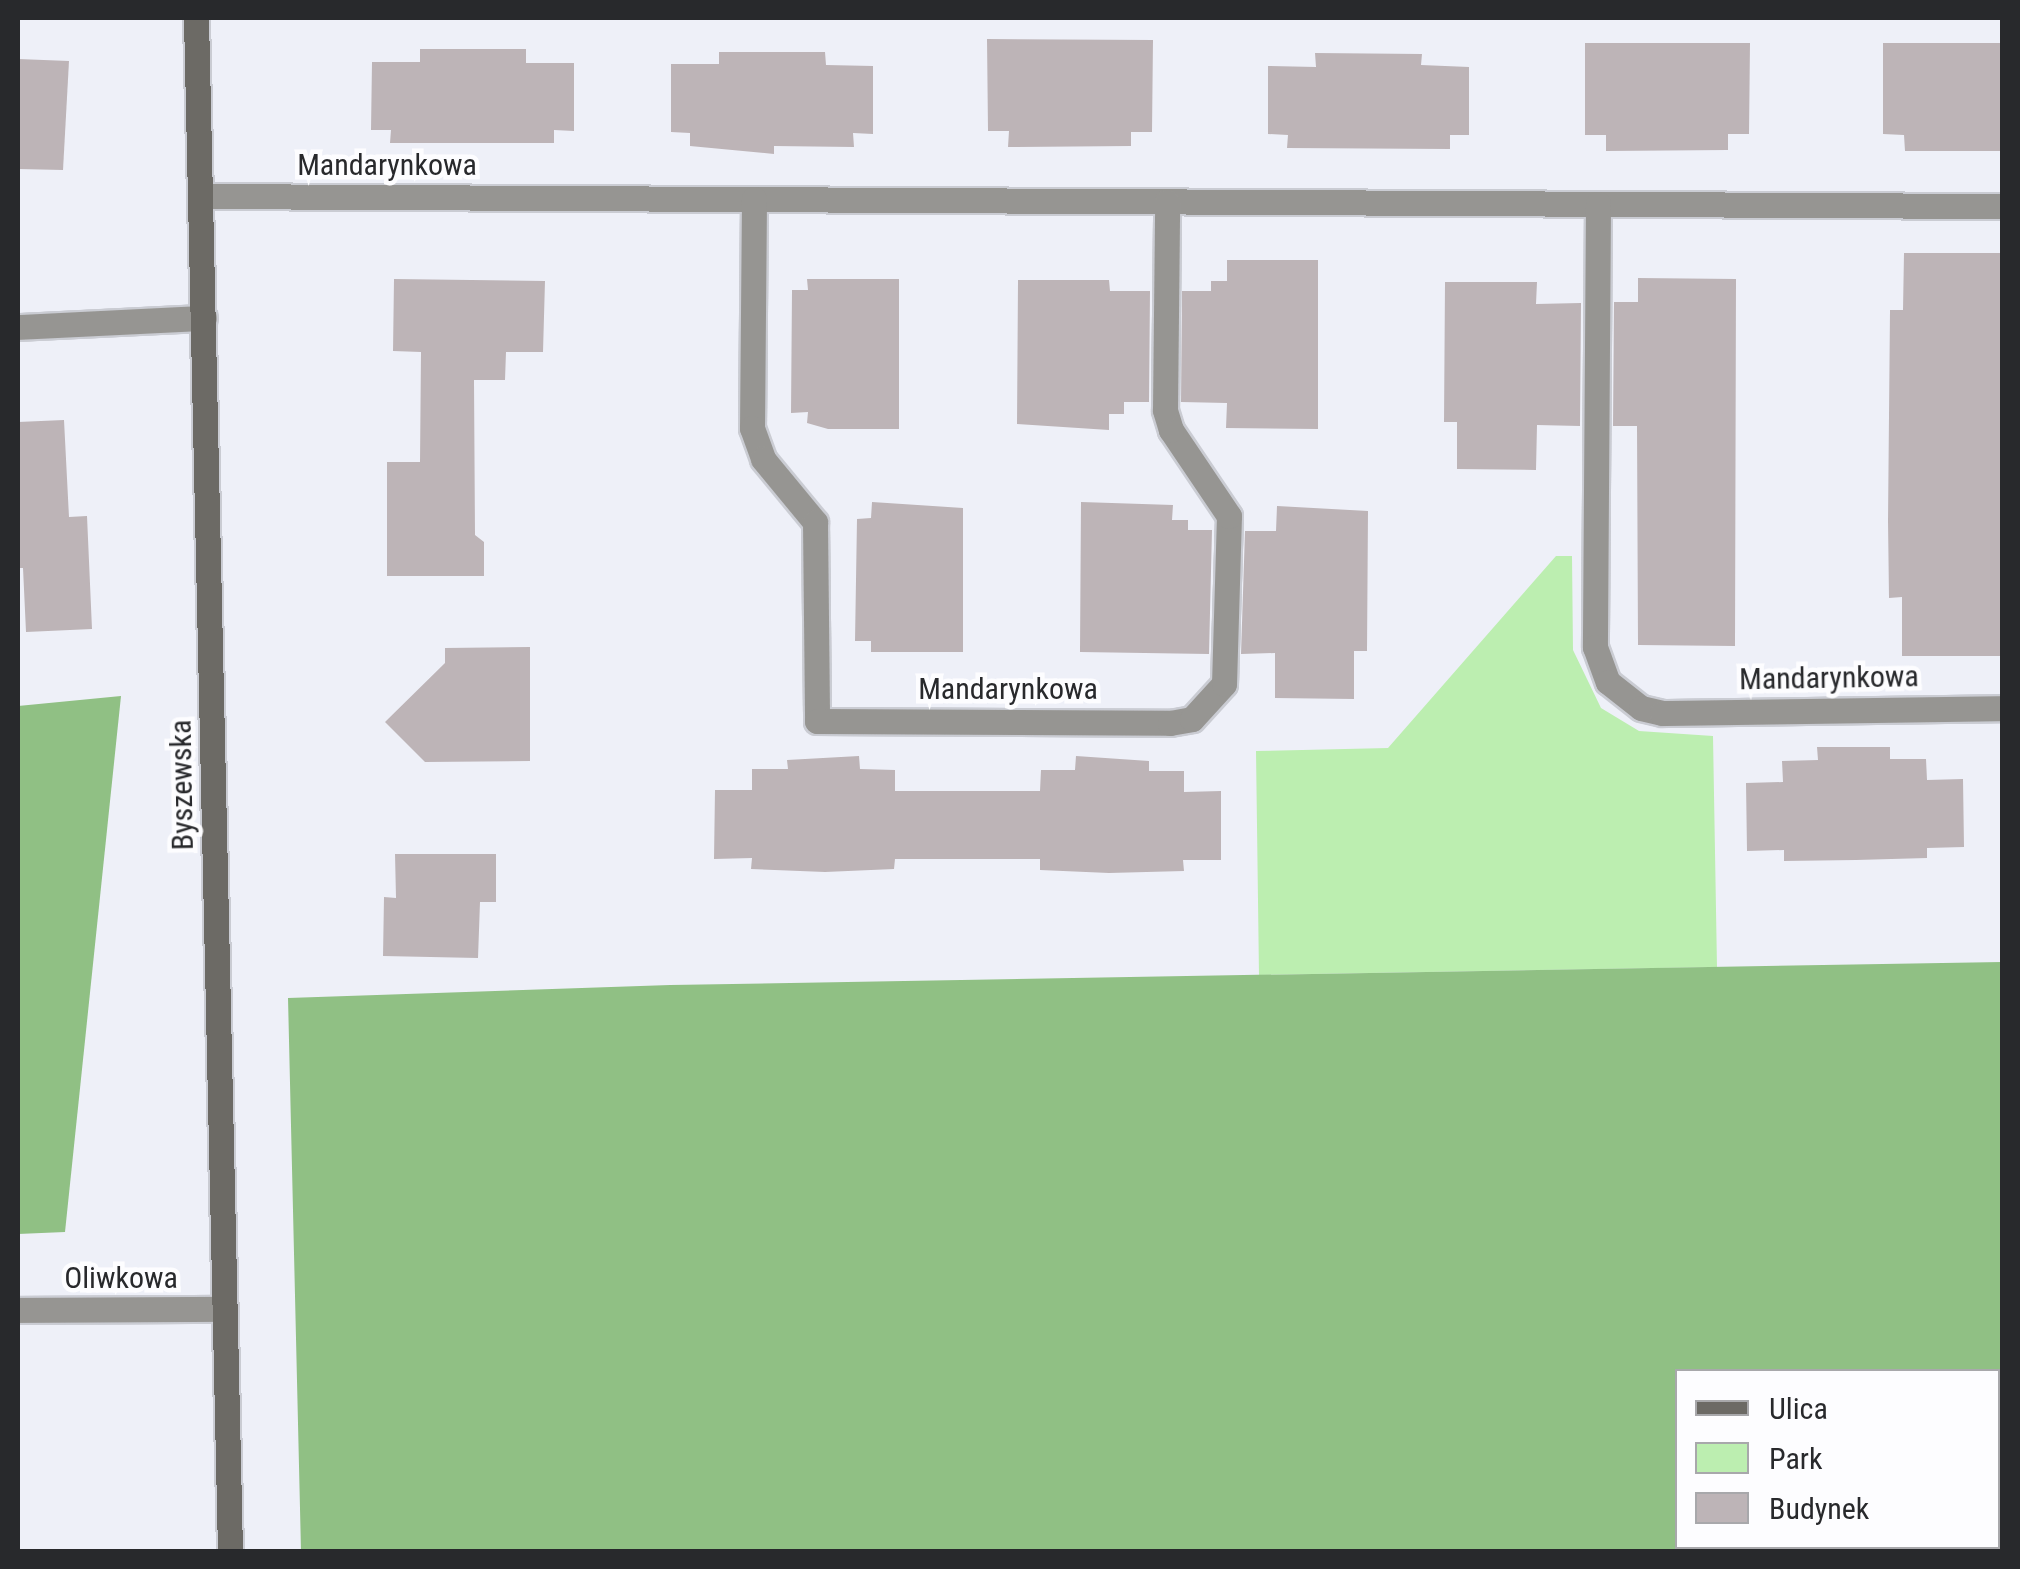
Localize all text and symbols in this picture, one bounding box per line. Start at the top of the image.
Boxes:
street label: Mandarynkowa [297,147,477,183]
street label: Mandarynkowa [1739,658,1919,698]
street label: Mandarynkowa [918,671,1098,707]
street label: Byszewska [163,719,201,851]
street label: Oliwkowa [64,1260,178,1296]
legend [1675,1369,2000,1549]
text: Ulica [1769,1391,1828,1426]
text: Park [1769,1441,1823,1476]
text: Budynek [1769,1491,1869,1526]

